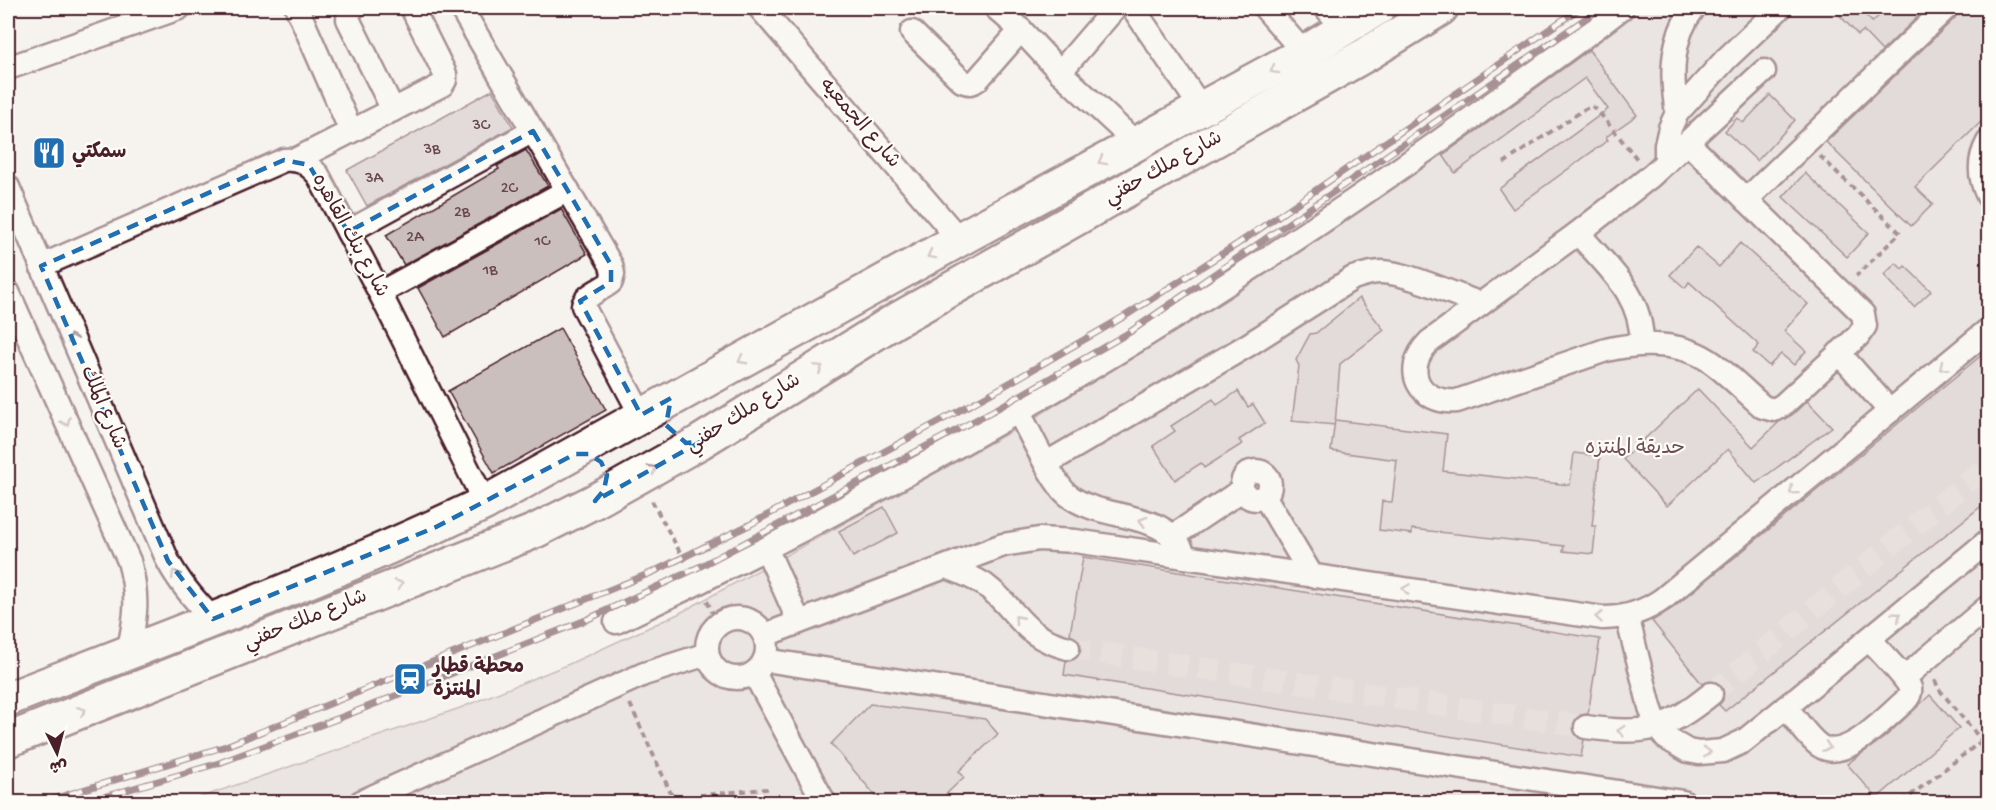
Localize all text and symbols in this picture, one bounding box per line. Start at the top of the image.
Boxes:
one-way arrow [1270,63,1280,74]
street label: شارع الجمعيه [814,74,905,174]
house number: 3C [472,117,491,136]
street label: شارع ملك حفني [1101,126,1228,213]
restaurant icon: سمكتي [31,135,67,171]
place label: سمكتي [72,141,126,168]
house number: 3B [423,141,441,160]
one-way arrow [1098,154,1108,165]
street label: شارع بنك القاهره [306,170,393,302]
house number: 3A [364,170,384,189]
house number: 2C [501,180,519,199]
house number: 2B [454,204,471,223]
house number: 2A [406,229,425,248]
house number: 1C [533,233,551,252]
one-way arrow [927,248,937,259]
house number: 1B [482,262,498,281]
one-way arrow [67,333,79,344]
one-way arrow [738,353,748,364]
one-way arrow [1939,360,1950,371]
street label: شارع الملك [74,363,131,453]
one-way arrow [813,363,823,375]
street label: شارع ملك حفني [682,369,807,461]
one-way arrow [59,415,71,426]
park label: حديقة المنتزه [1585,437,1685,461]
one-way arrow [646,464,657,476]
one-way arrow [1789,484,1800,495]
one-way arrow [1138,516,1148,529]
one-way arrow [171,570,183,580]
one-way arrow [393,579,404,592]
one-way arrow [1402,584,1411,596]
street label: شارع ملك حفني [241,585,372,659]
one-way arrow [1595,611,1604,624]
one-way arrow [1890,613,1901,624]
one-way arrow [1014,616,1025,626]
place label: محطة قطار المنتزة [431,655,524,703]
station icon: محطة قطار المنتزة [392,661,428,697]
one-way arrow [75,706,86,718]
north arrow [27,723,87,783]
one-way arrow [1616,725,1625,738]
one-way arrow [1822,740,1832,753]
one-way arrow [1703,746,1712,759]
text: ش [48,754,68,775]

